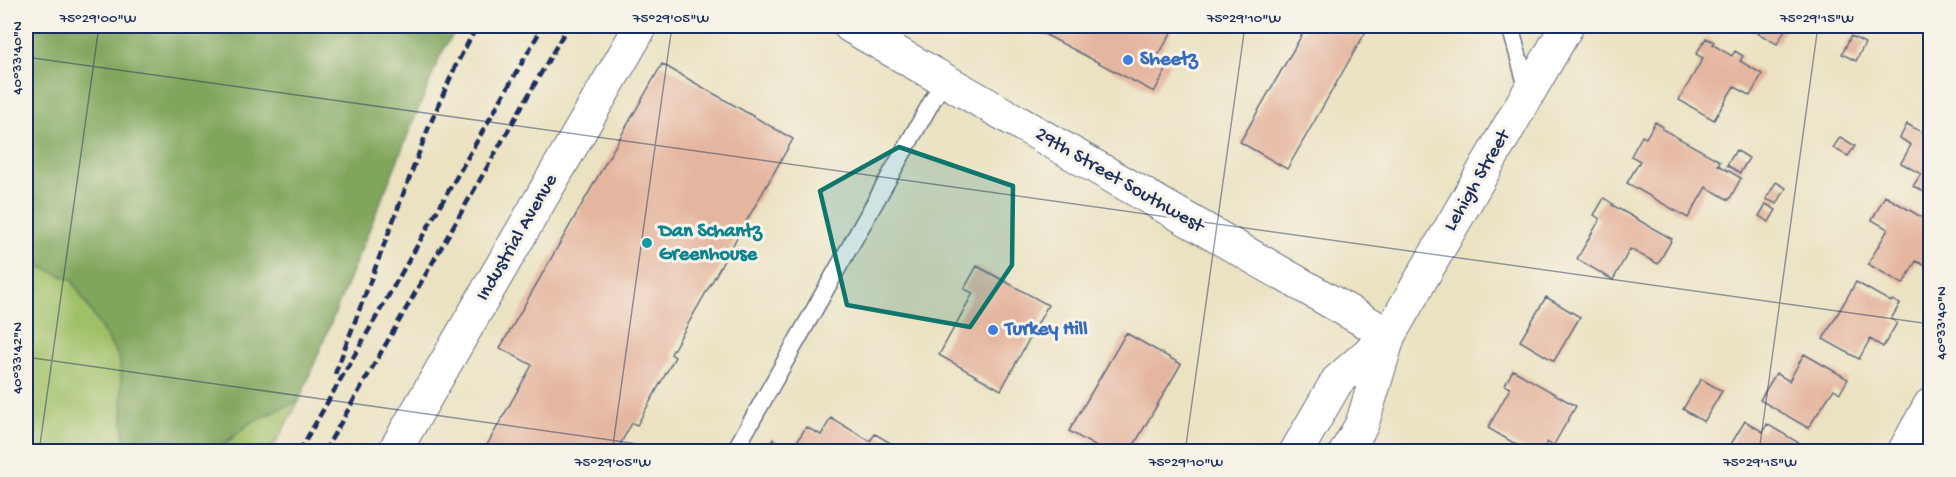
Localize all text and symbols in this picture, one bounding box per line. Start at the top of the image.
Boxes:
text: 75°29'00"W [58,10,137,28]
text: 75°29'05"W [632,10,709,28]
text: 75°29'10"W [1206,10,1282,28]
text: 75°29'15"W [1779,10,1854,28]
text: 40°33'40"N [9,21,27,95]
place label: Sheetz [1140,49,1199,72]
marker: Sheetz [1121,53,1135,67]
street label: 29th Street Southwest [1031,123,1209,240]
street label: Lehigh Street [1440,125,1517,236]
street label: Industrial Avenue [472,170,564,306]
place label: Dan Schantz Greenhouse [657,221,763,267]
marker: Dan Schantz Greenhouse [640,236,654,250]
text: 40°33'40"N [1933,286,1951,360]
place label: Turkey Hill [1003,319,1088,342]
text: 40°33'42"N [9,322,27,394]
marker: Turkey Hill [986,323,1000,337]
text: 75°29'05"W [574,454,651,472]
text: 75°29'10"W [1148,454,1224,472]
text: 75°29'15"W [1722,454,1797,472]

